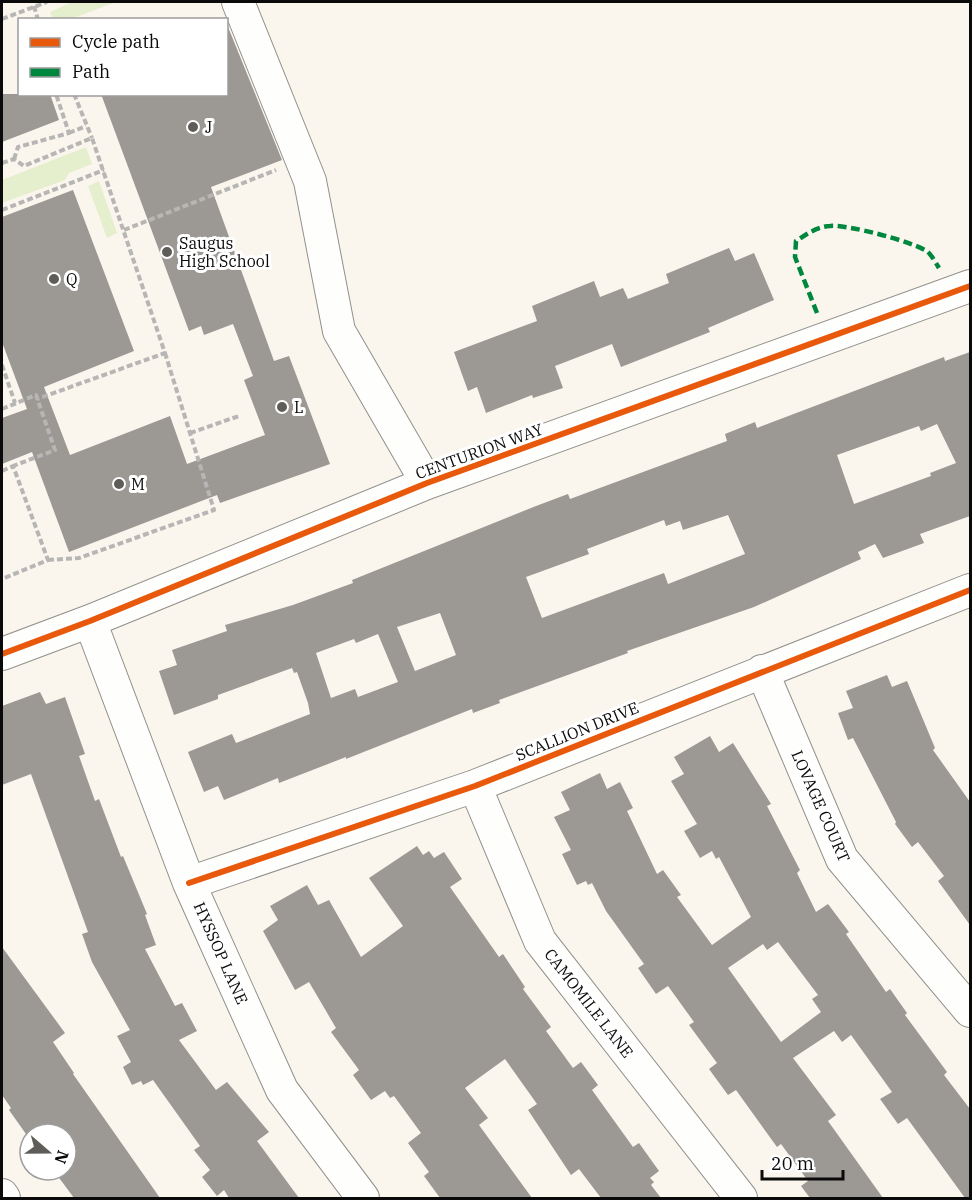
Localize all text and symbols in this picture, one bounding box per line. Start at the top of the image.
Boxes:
legend [18,18,228,96]
text: Cycle path [72,30,160,53]
text: Path [72,60,110,83]
place label: J [205,117,212,137]
marker: J [186,120,200,134]
place label: Saugus High School [179,233,270,271]
marker: Saugus High School [160,245,174,259]
place label: Q [66,269,77,289]
marker: Q [47,272,61,286]
place label: L [294,397,304,417]
marker: L [275,400,289,414]
street label: CENTURION WAY [412,419,546,483]
place label: M [131,474,145,494]
marker: M [112,477,126,491]
street label: SCALLION DRIVE [512,697,642,765]
street label: LOVAGE COURT [787,747,855,865]
street label: HYSSOP LANE [190,899,252,1007]
street label: CAMOMILE LANE [540,945,638,1061]
north arrow [18,1122,78,1182]
scale bar [762,1143,843,1181]
text: N [51,1148,74,1166]
text: 20 m [771,1152,814,1175]

